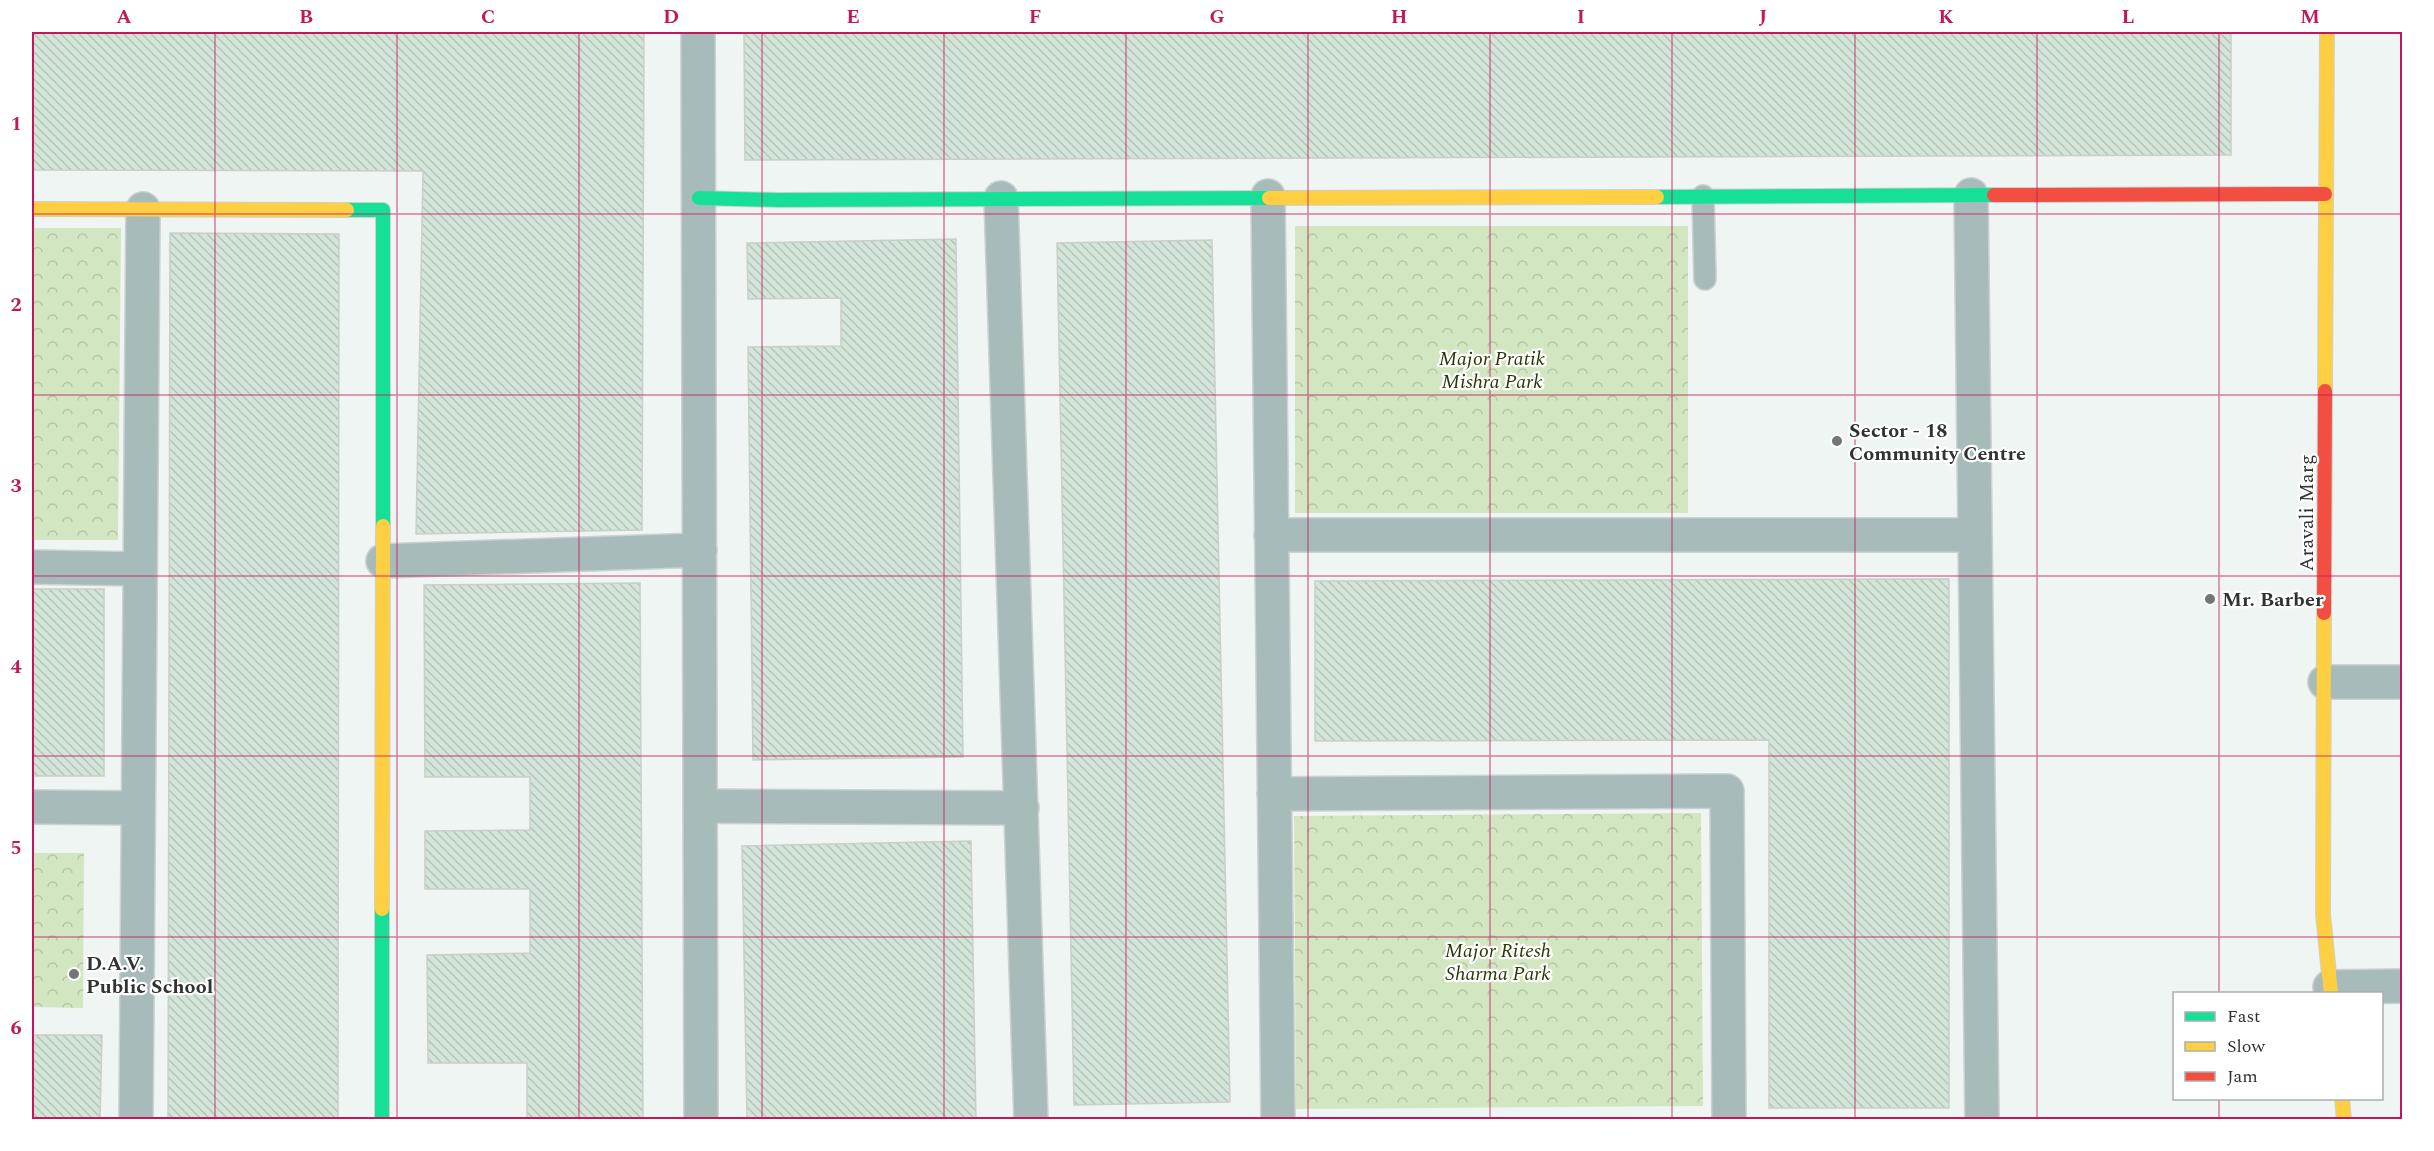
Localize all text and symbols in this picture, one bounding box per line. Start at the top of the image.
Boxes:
text: A [116,2,132,32]
text: B [299,2,313,32]
text: C [481,2,495,32]
text: D [663,2,679,32]
text: E [846,2,860,32]
text: F [1029,2,1041,32]
text: G [1209,2,1225,32]
text: H [1391,2,1407,32]
text: I [1577,2,1585,32]
text: J [1759,2,1767,32]
text: K [1938,2,1954,32]
text: L [2122,2,2134,32]
text: M [2300,2,2320,32]
text: 1 [10,109,22,139]
text: 2 [10,290,22,320]
park label: Major Pratik Mishra Park [1439,344,1546,397]
place label: Sector - 18 Community Centre [1849,416,2026,469]
marker: Sector - 18 Community Centre [1830,434,1844,448]
street label: Aravali Marg [2292,454,2322,572]
text: 3 [10,471,22,501]
place label: Mr. Barber [2222,585,2324,615]
marker: Mr. Barber [2203,592,2217,606]
text: 4 [10,652,22,682]
text: 5 [10,833,22,863]
park label: Major Ritesh Sharma Park [1445,936,1551,989]
place label: D.A.V. Public School [86,949,213,1002]
marker: D.A.V. Public School [67,967,81,981]
legend [2173,992,2383,1100]
text: Fast [2227,1003,2260,1030]
text: 6 [10,1013,22,1043]
text: Slow [2227,1033,2266,1060]
text: Jam [2227,1063,2258,1090]

